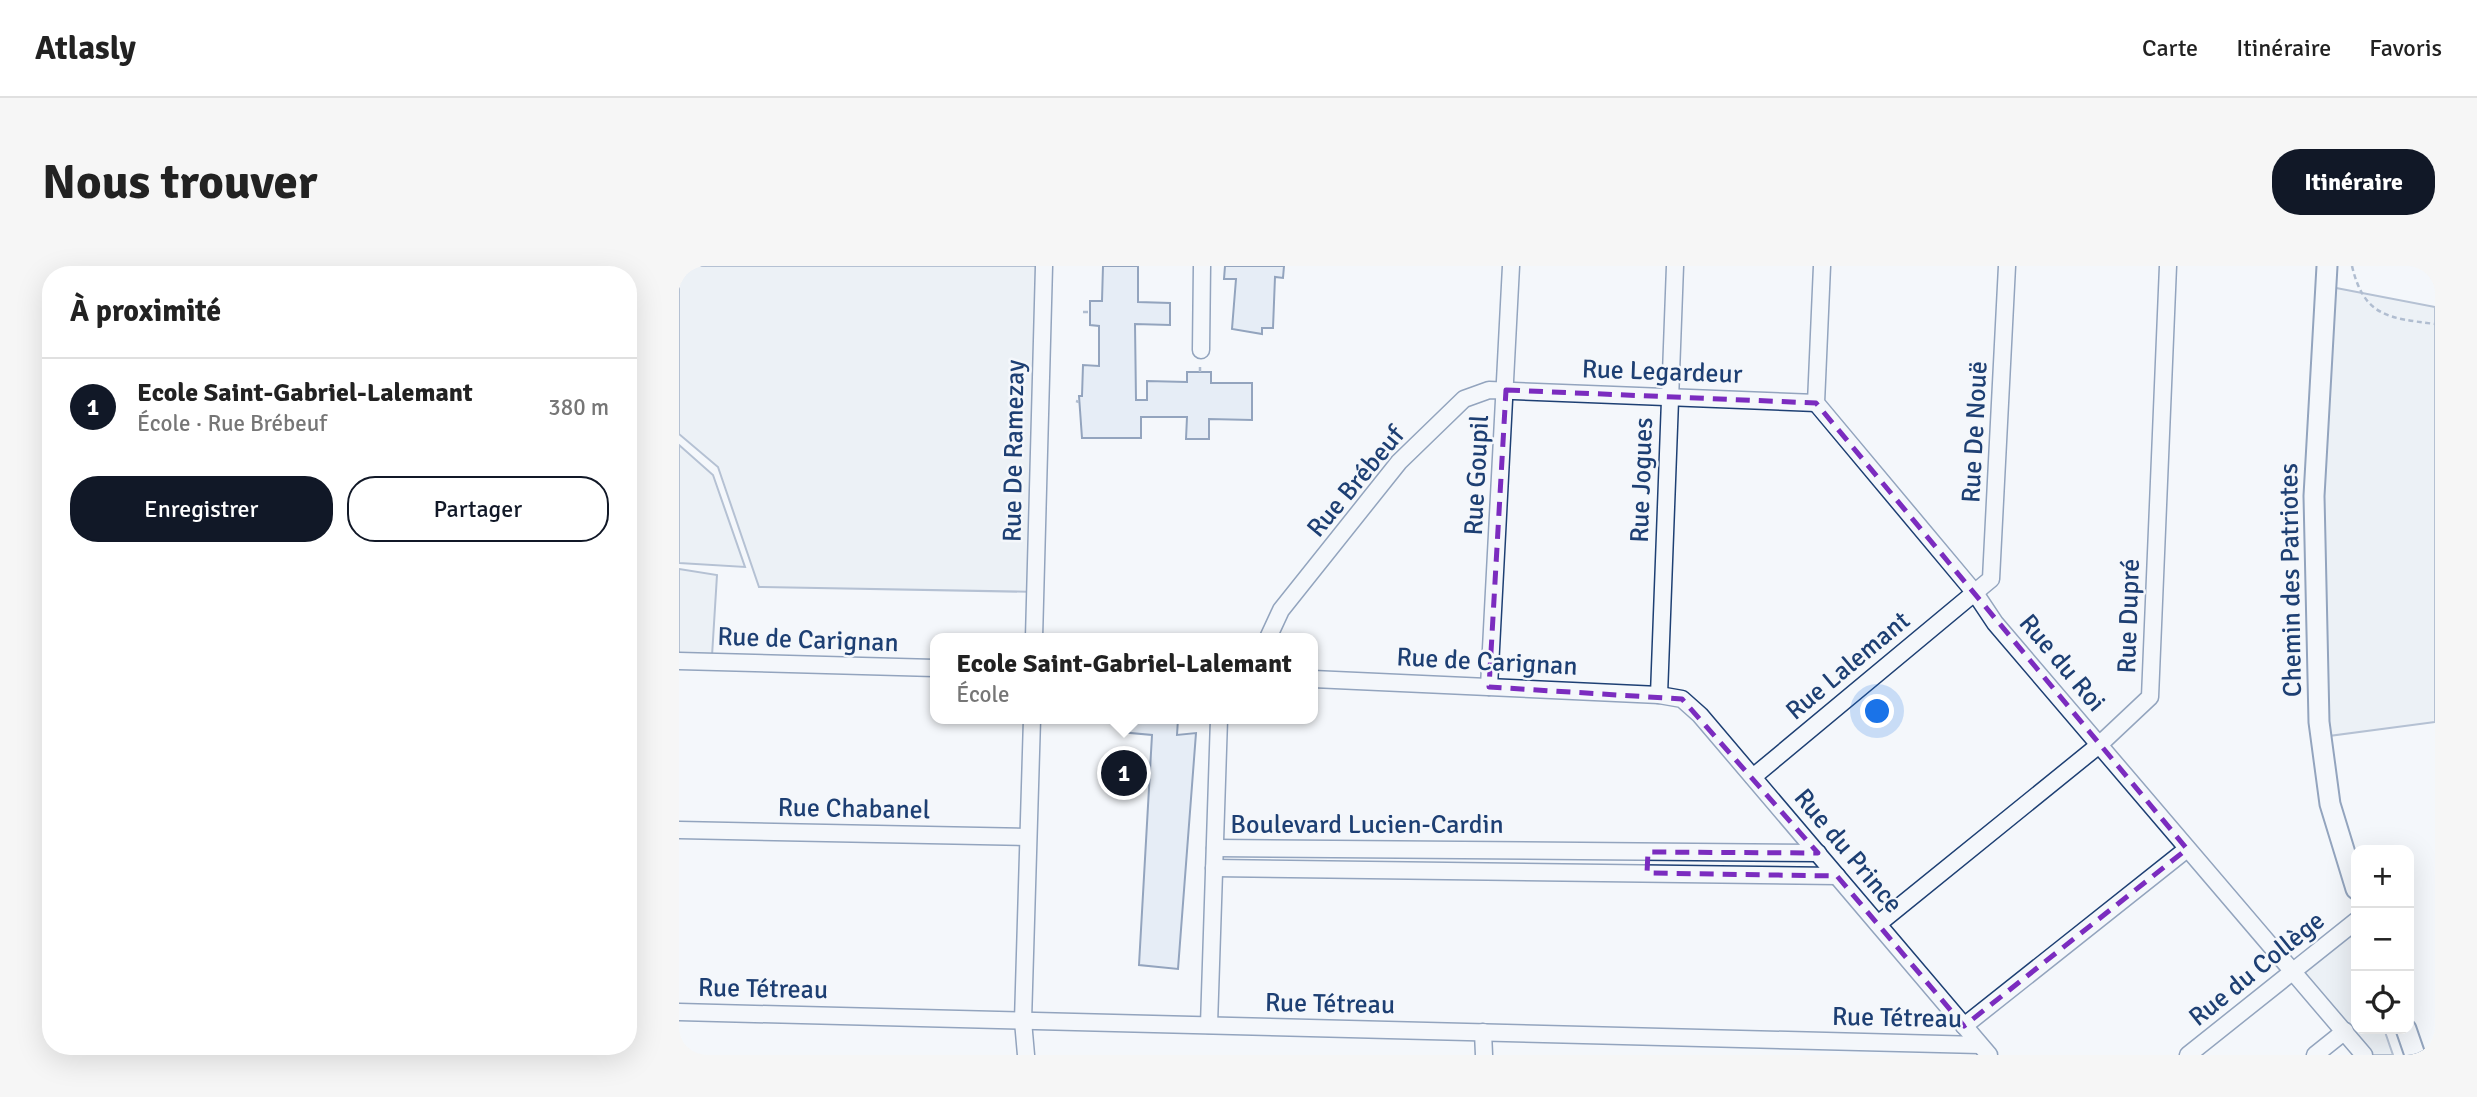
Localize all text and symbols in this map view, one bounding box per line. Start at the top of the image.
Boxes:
text: Atlasly [35,28,136,69]
text: Carte [2142,33,2198,63]
text: Itinéraire [2236,33,2331,63]
text: Favoris [2369,33,2442,63]
button: Itinéraire [2272,149,2435,215]
text: Nous trouver [42,152,317,212]
text: À proximité [70,293,221,330]
street label: Rue Legardeur [1581,353,1743,391]
street label: Rue De Ramezay [996,359,1032,543]
street label: Rue De Nouë [1955,360,1995,504]
text: Ecole Saint-Gabriel-Lalemant [137,377,473,409]
text: 1 [87,393,99,422]
text: 380 m [548,393,609,422]
text: École · Rue Brébeuf [137,409,327,438]
street label: Rue Goupil [1458,414,1496,536]
street label: Rue Jogues [1624,417,1660,543]
street label: Rue Brébeuf [1300,419,1412,544]
street label: Chemin des Patriotes [2273,463,2309,697]
button: Enregistrer [70,476,333,542]
button: Partager [347,476,609,542]
street label: Rue Dupré [2111,558,2147,674]
street label: Rue Lalemant [1779,605,1917,727]
street label: Rue du Roi [2012,608,2112,718]
street label: Rue de Carignan [717,621,899,659]
popup [930,633,1318,724]
street label: Rue de Carignan [1396,641,1578,683]
text: Ecole Saint-Gabriel-Lalemant [956,648,1292,680]
text: École [956,680,1010,709]
your location [1860,694,1894,728]
pin: 1 [1101,747,1147,799]
street label: Rue du Prince [1787,782,1909,920]
street label: Rue Chabanel [777,792,931,826]
street label: Boulevard Lucien-Cardin [1230,809,1504,841]
map controls [2351,845,2414,1034]
button: + [2351,845,2414,908]
street label: Rue du Collège [2183,905,2331,1033]
button: − [2351,908,2414,971]
button: locate [2351,971,2414,1034]
street label: Rue Tétreau [698,972,828,1006]
street label: Rue Tétreau [1265,987,1395,1021]
street label: Rue Tétreau [1832,1001,1962,1035]

